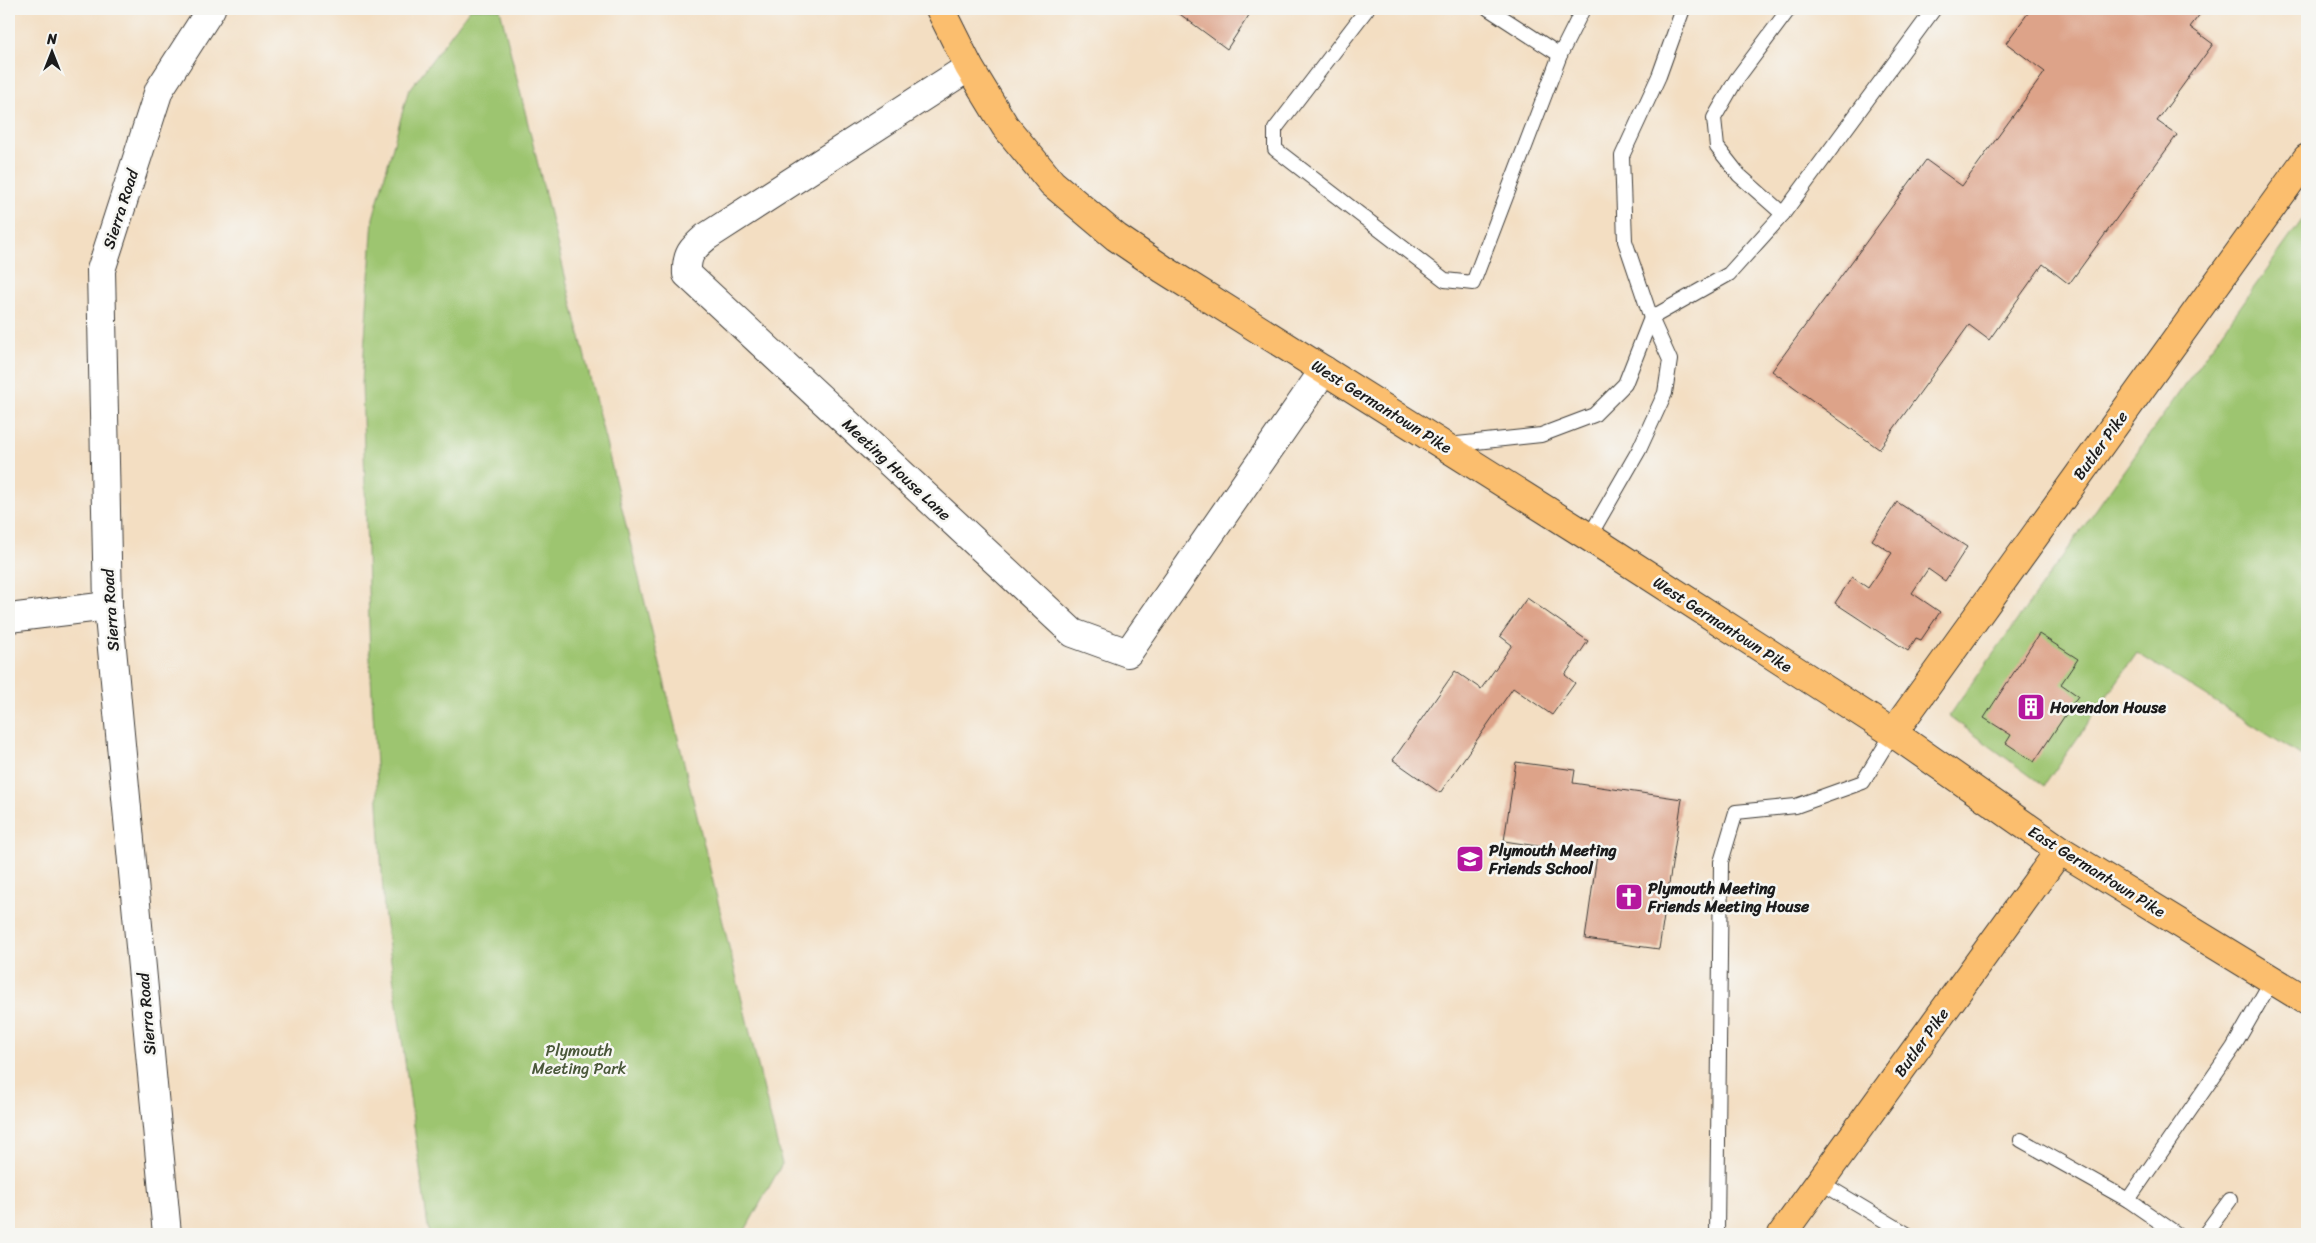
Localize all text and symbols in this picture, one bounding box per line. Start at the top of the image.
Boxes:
text: N [46,27,57,52]
north arrow [28,28,78,78]
street label: Sierra Road [94,164,147,253]
street label: West Germantown Pike [1306,351,1458,462]
street label: Butler Pike [2065,404,2136,486]
street label: Meeting House Lane [835,411,958,528]
street label: Sierra Road [93,566,128,652]
street label: West Germantown Pike [1647,568,1799,681]
building icon: Hovendon House [2016,692,2046,722]
place label: Hovendon House [2049,693,2166,722]
street label: East Germantown Pike [2022,817,2172,926]
place label: Plymouth Meeting Friends School [1488,836,1618,883]
school or university icon: Plymouth Meeting Friends School [1455,844,1485,874]
place label: Plymouth Meeting Friends Meeting House [1647,874,1810,921]
church icon: Plymouth Meeting Friends Meeting House [1614,882,1644,912]
street label: Sierra Road [128,970,165,1056]
street label: Butler Pike [1886,1001,1957,1083]
park label: Plymouth Meeting Park [532,1036,627,1083]

